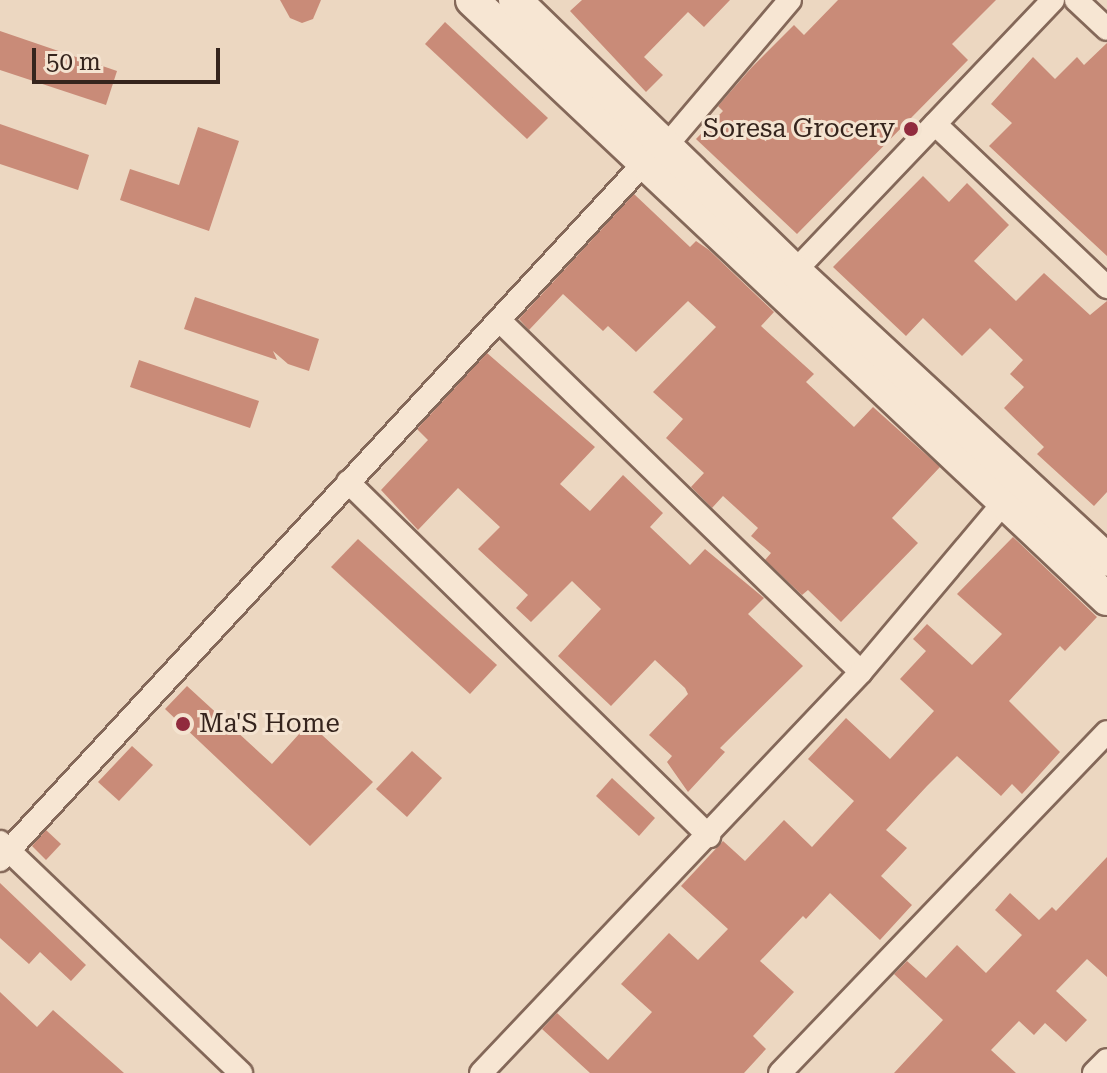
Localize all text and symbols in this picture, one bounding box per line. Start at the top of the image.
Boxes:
scale bar [36,32,224,82]
text: 50 m [46,48,101,76]
place label: Soresa Grocery [703,113,895,145]
marker: Soresa Grocery [902,120,920,138]
place label: Ma'S Home [199,708,340,740]
marker: Ma'S Home [174,715,192,733]

